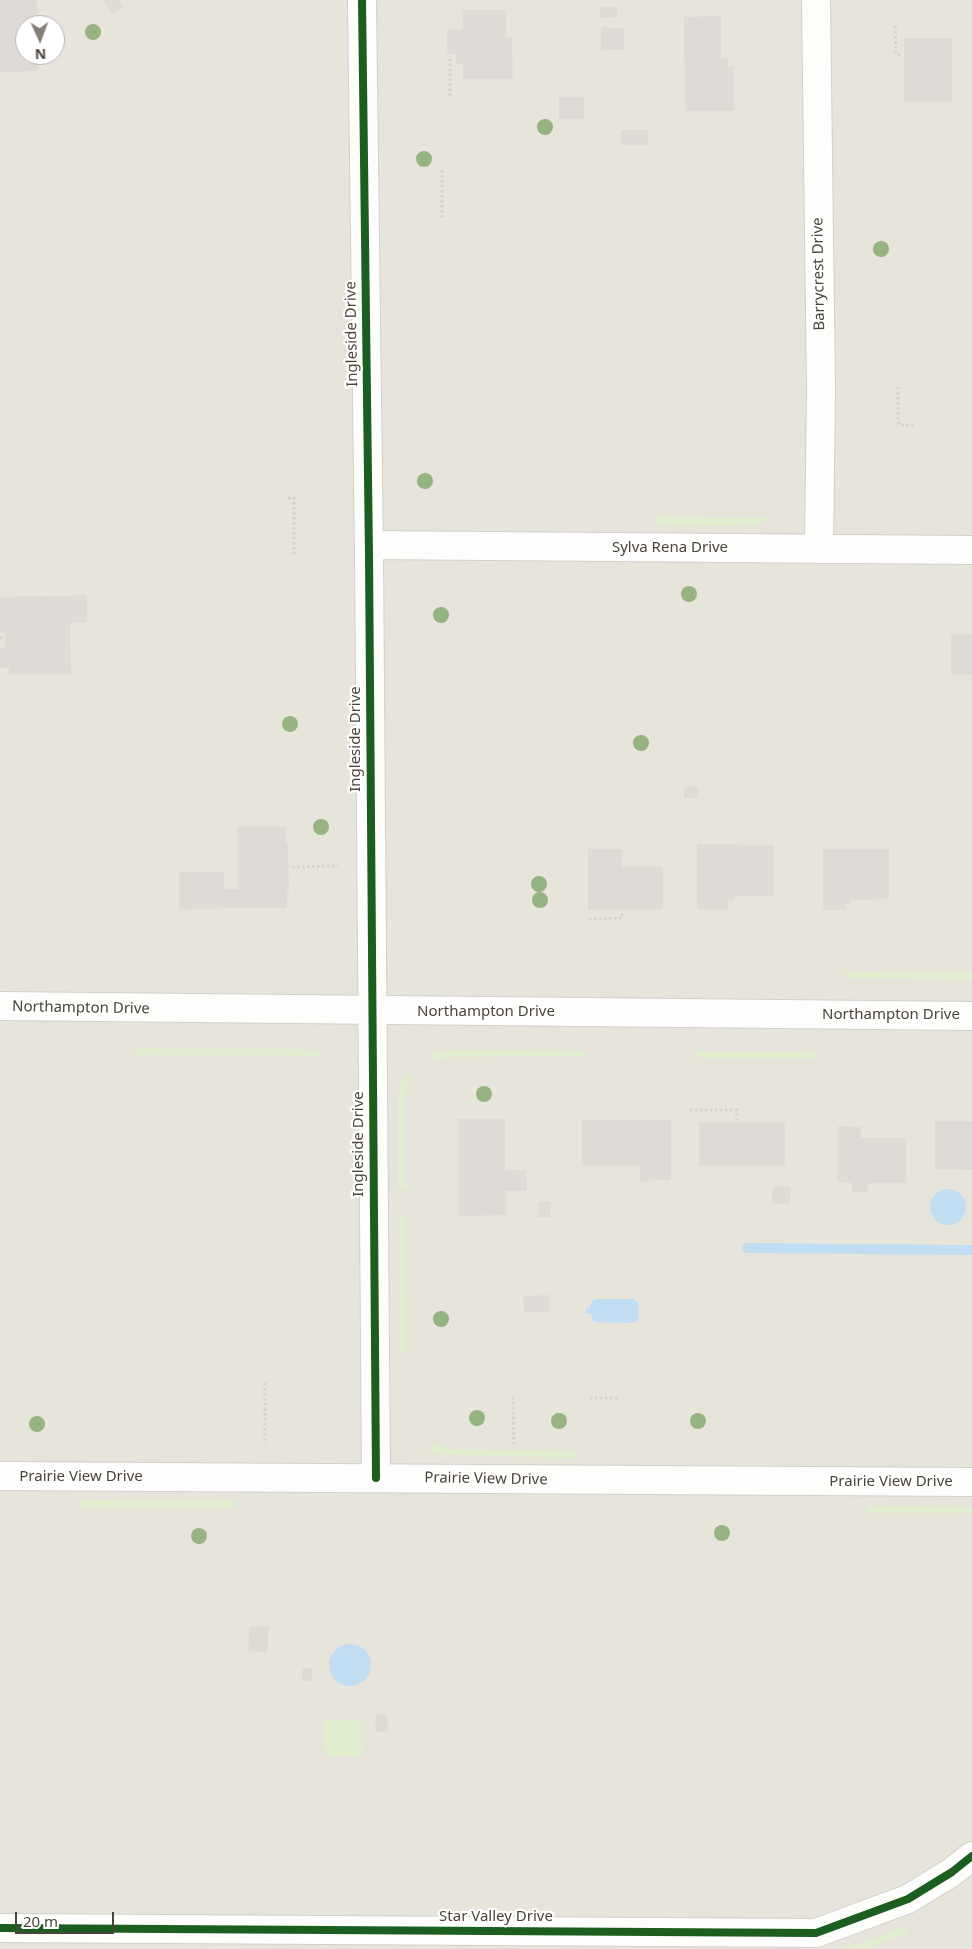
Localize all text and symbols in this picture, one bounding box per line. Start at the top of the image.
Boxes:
north arrow [15,15,65,65]
text: N [34,45,47,64]
street label: Barrycrest Drive [809,217,829,331]
street label: Ingleside Drive [342,281,362,387]
street label: Sylva Rena Drive [612,539,728,557]
street label: Ingleside Drive [347,686,365,792]
street label: Northampton Drive [12,998,150,1018]
street label: Northampton Drive [417,1003,555,1021]
street label: Northampton Drive [822,1006,960,1024]
street label: Ingleside Drive [350,1091,368,1197]
street label: Prairie View Drive [19,1468,143,1486]
street label: Prairie View Drive [424,1469,548,1489]
street label: Prairie View Drive [829,1473,953,1491]
scale bar [18,1902,116,1934]
street label: Star Valley Drive [439,1908,553,1926]
text: 20 m [23,1911,58,1931]

